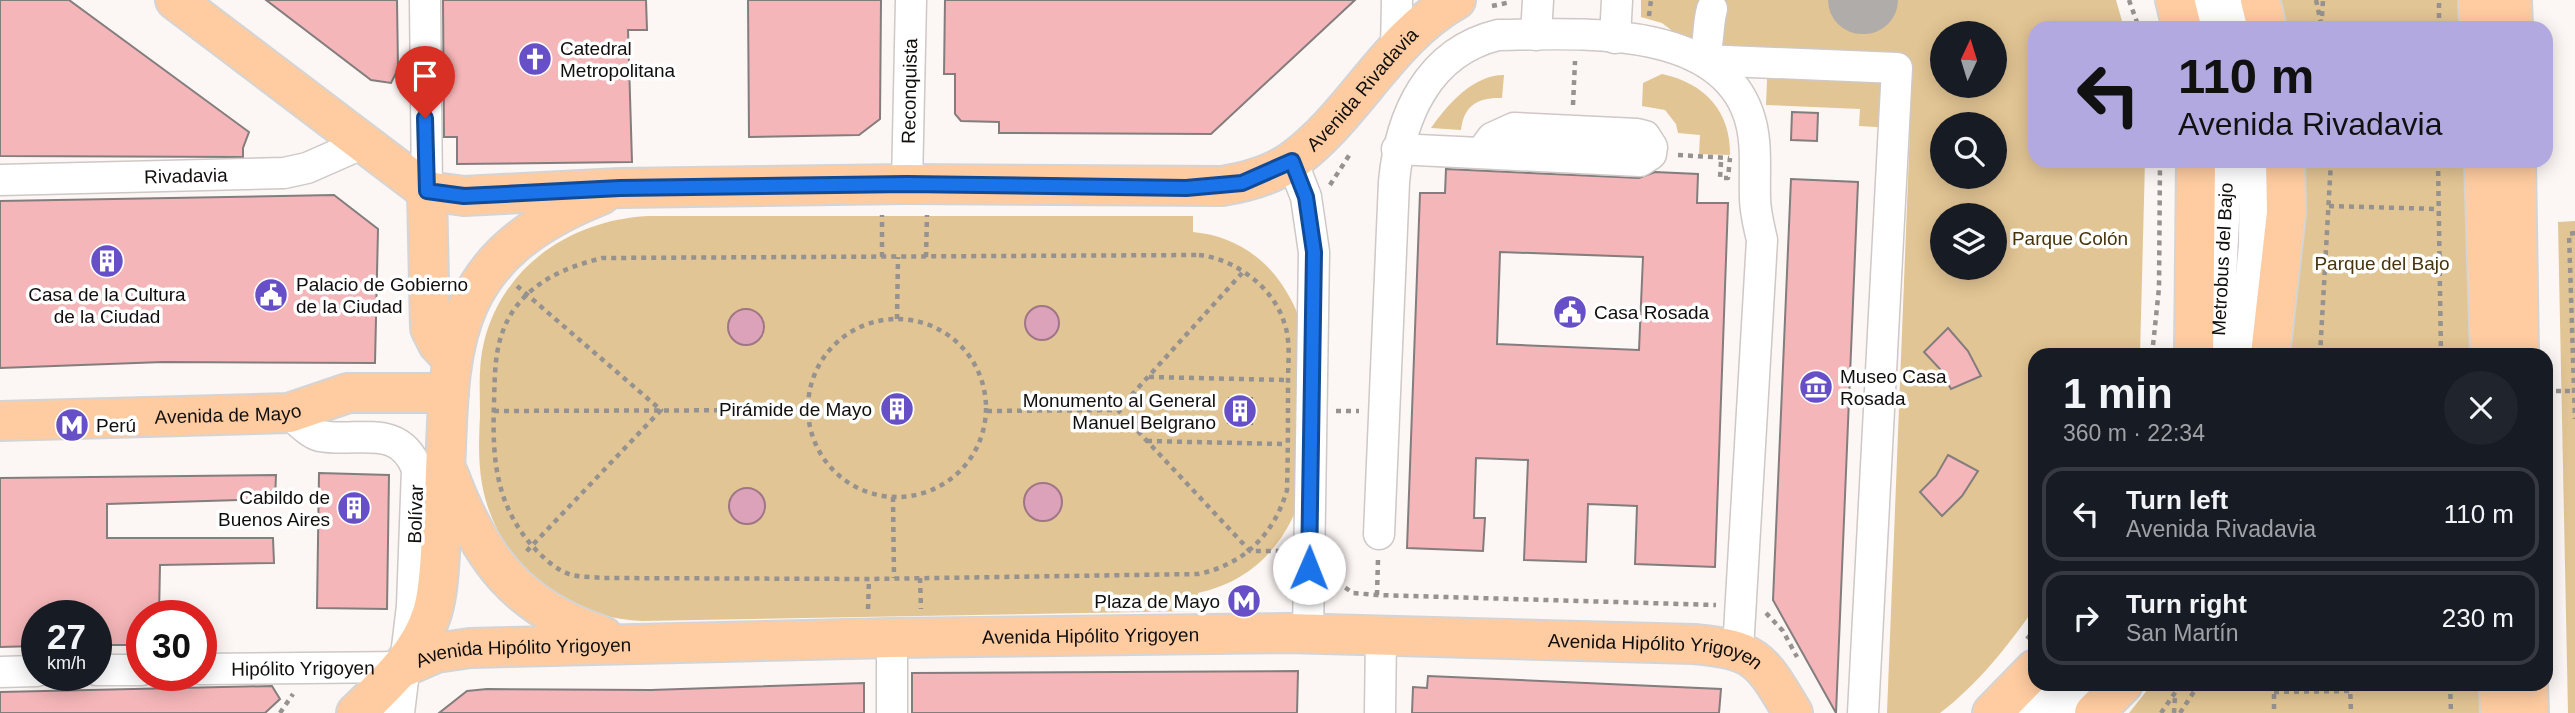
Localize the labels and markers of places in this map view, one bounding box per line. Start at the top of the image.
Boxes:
place label: Catedral Metropolitana [560,38,676,81]
church icon: Catedral Metropolitana [516,40,554,78]
pin [395,46,455,118]
building icon: Casa de la Cultura de la Ciudad [88,242,126,280]
place label: Palacio de Gobierno de la Ciudad [296,274,468,317]
public building icon: Palacio de Gobierno de la Ciudad [252,276,290,314]
place label: Casa de la Cultura de la Ciudad [28,284,186,327]
public building icon: Casa Rosada [1551,293,1589,331]
place label: Casa Rosada [1594,302,1710,323]
place label: Museo Casa Rosada [1840,366,1947,409]
museum icon: Museo Casa Rosada [1797,368,1835,406]
building icon: Pirámide de Mayo [878,390,916,428]
place label: Monumento al General Manuel Belgrano [1023,390,1216,433]
building icon: Monumento al General Manuel Belgrano [1221,392,1259,430]
place label: Pirámide de Mayo [719,399,872,420]
metro station icon: Perú [53,406,91,444]
place label: Perú [96,415,136,436]
place label: Cabildo de Buenos Aires [218,487,330,530]
building icon: Cabildo de Buenos Aires [335,489,373,527]
metro station icon: Plaza de Mayo [1225,582,1263,620]
place label: Plaza de Mayo [1094,591,1220,612]

